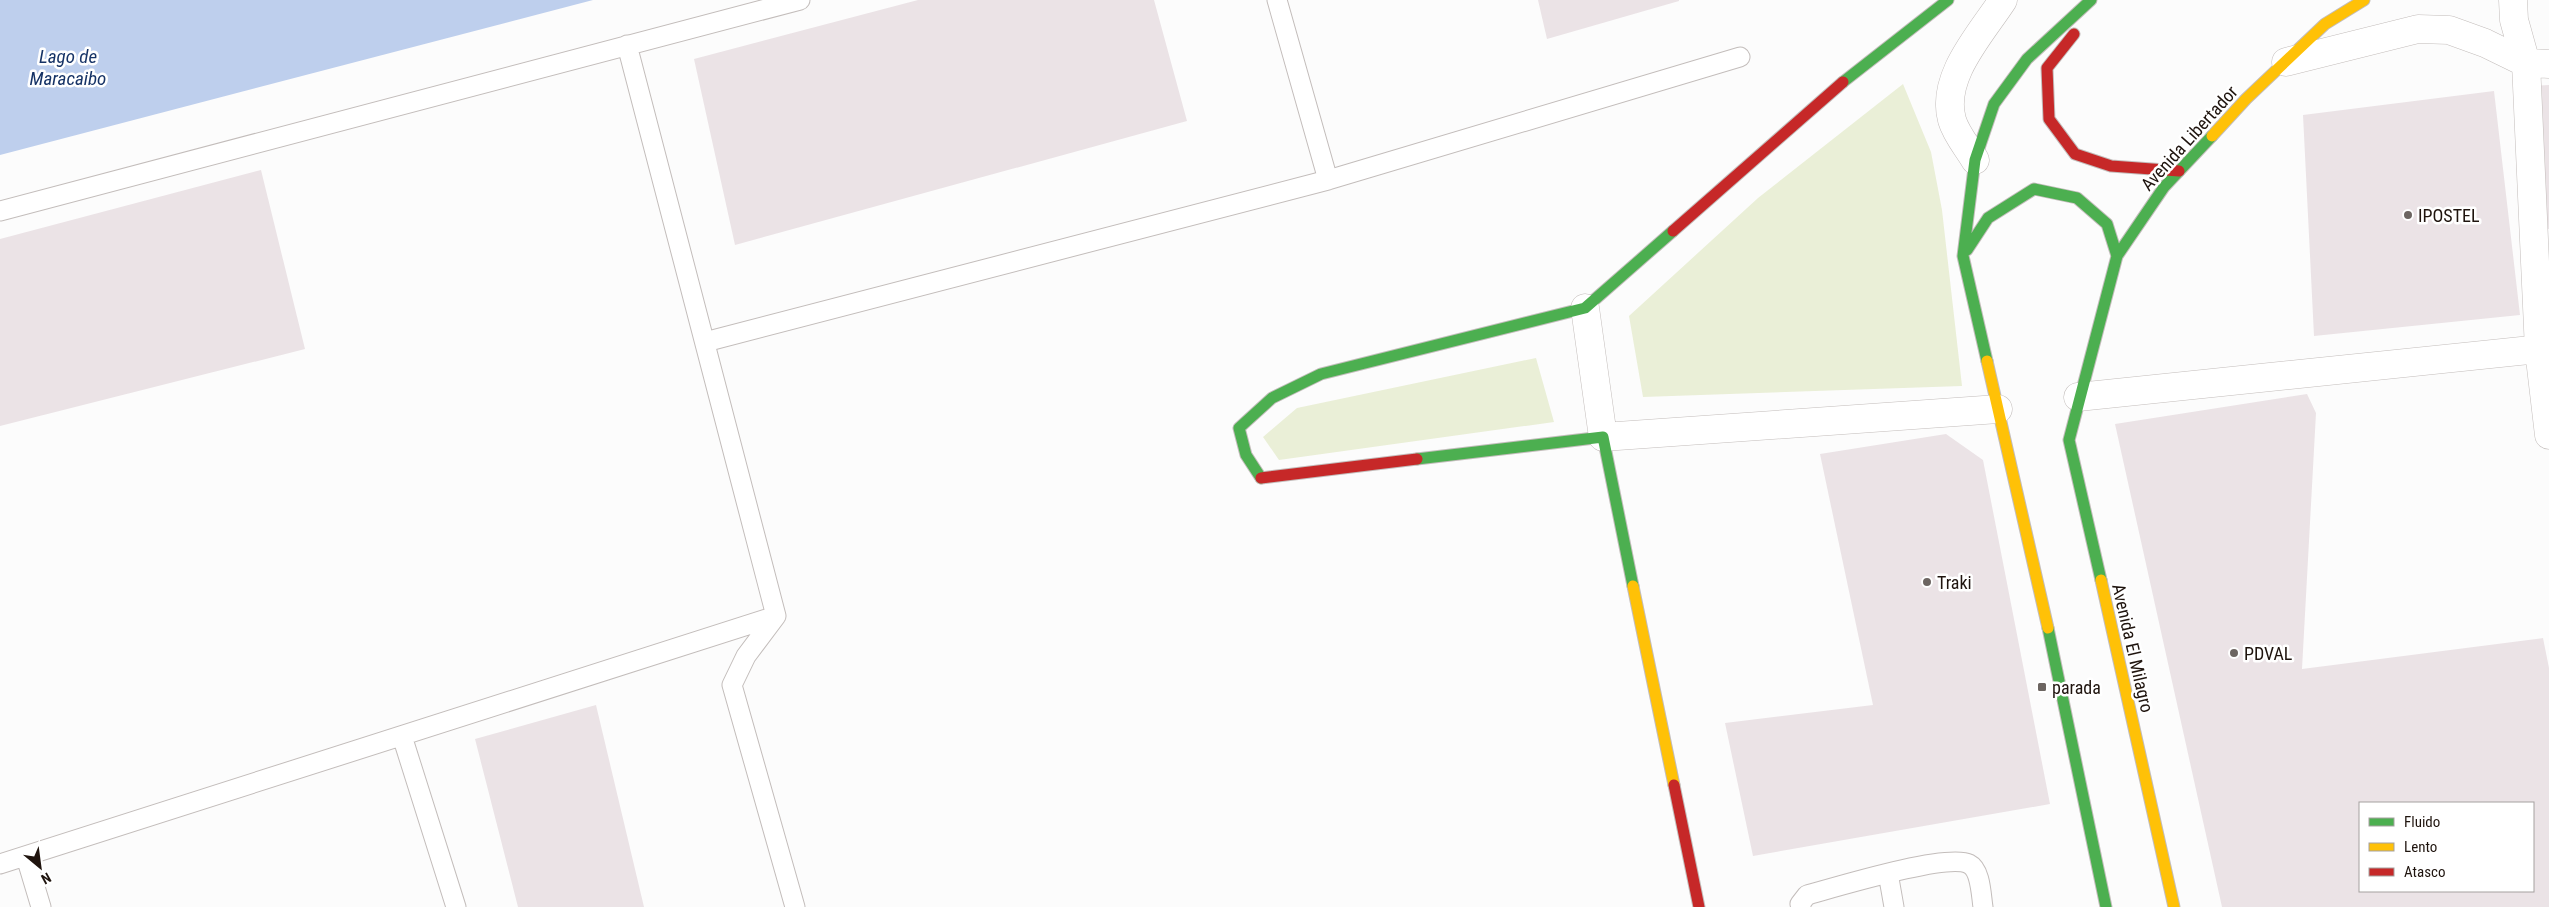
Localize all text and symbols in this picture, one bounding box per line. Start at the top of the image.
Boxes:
water label: Lago de Maracaibo [30,45,106,90]
street label: Avenida Libertador [2136,81,2242,195]
place label: IPOSTEL [2418,205,2480,226]
marker: IPOSTEL [2402,209,2414,221]
place label: Traki [1937,572,1972,593]
marker: Traki [1921,576,1933,588]
street label: Avenida El Milagro [2108,582,2158,714]
place label: PDVAL [2244,643,2293,664]
marker: PDVAL [2228,647,2240,659]
place label: parada [2052,677,2101,698]
marker: parada [2036,681,2048,693]
legend [2359,802,2534,892]
text: Fluido [2404,813,2440,831]
text: Lento [2404,838,2437,856]
north arrow [15,842,65,892]
text: Atasco [2404,863,2445,881]
text: N [39,869,54,887]

